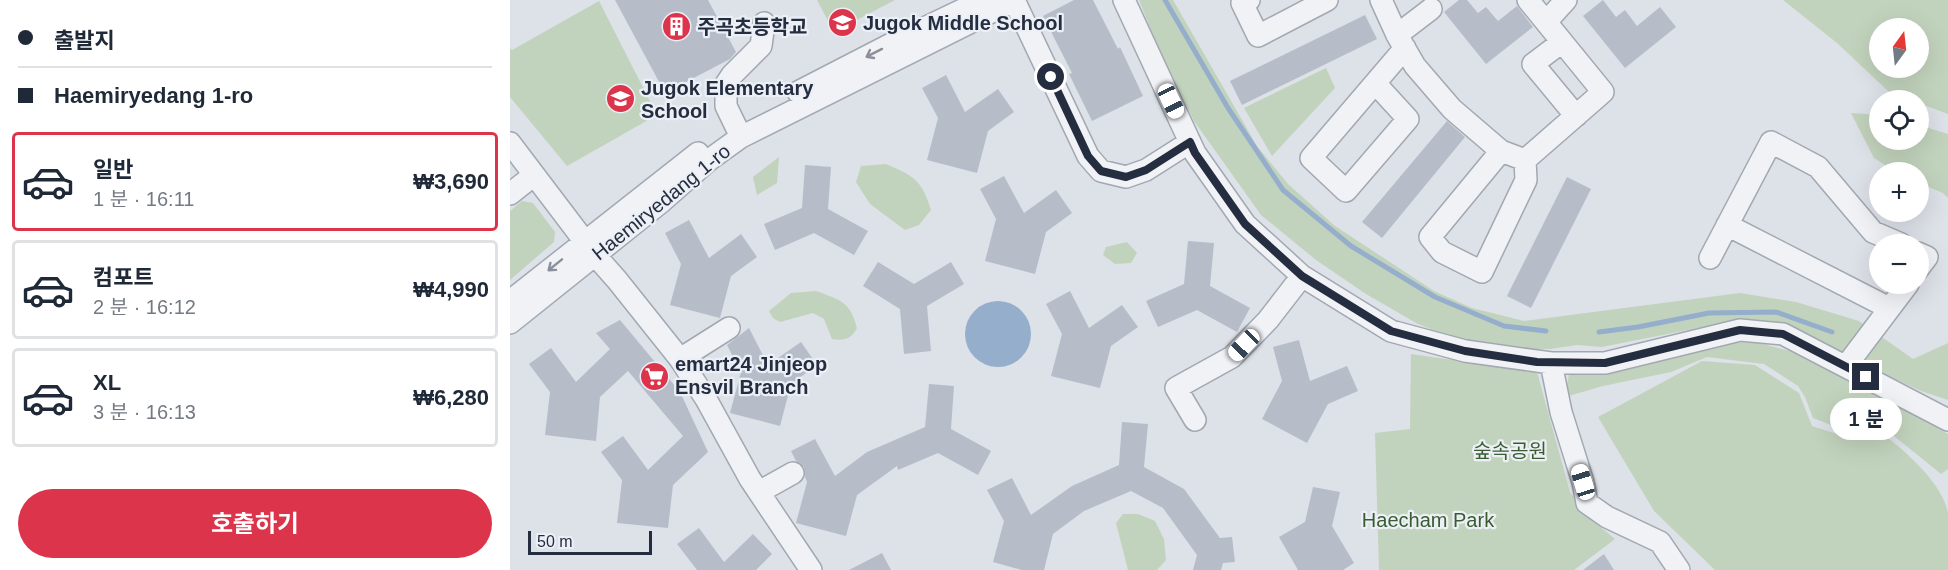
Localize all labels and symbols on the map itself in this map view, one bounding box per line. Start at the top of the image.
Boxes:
school or university icon: Jugok Middle School [826,7,858,39]
building icon: 주곡초등학교 [660,11,692,43]
place label: Jugok Middle School [863,12,1063,34]
place label: 주곡초등학교 [697,16,807,38]
north arrow [1869,18,1929,78]
one-way arrow [865,48,883,60]
route start [1037,63,1064,90]
place label: Jugok Elementary School [641,77,814,122]
car [1155,81,1187,121]
school or university icon: Jugok Elementary School [604,83,636,115]
street label: Haemiryedang 1-ro [588,140,734,264]
one-way arrow [548,258,563,272]
car [1225,326,1263,364]
place label: emart24 Jinjeop Ensvil Branch [675,353,827,398]
supermarket icon: emart24 Jinjeop Ensvil Branch [638,360,670,392]
route end [1852,363,1879,390]
callout: 1 분 [1830,398,1902,440]
park label: 숲속공원 [1473,440,1547,462]
car [1569,462,1597,502]
park label: Haecham Park [1362,509,1495,531]
scale bar [528,528,652,556]

